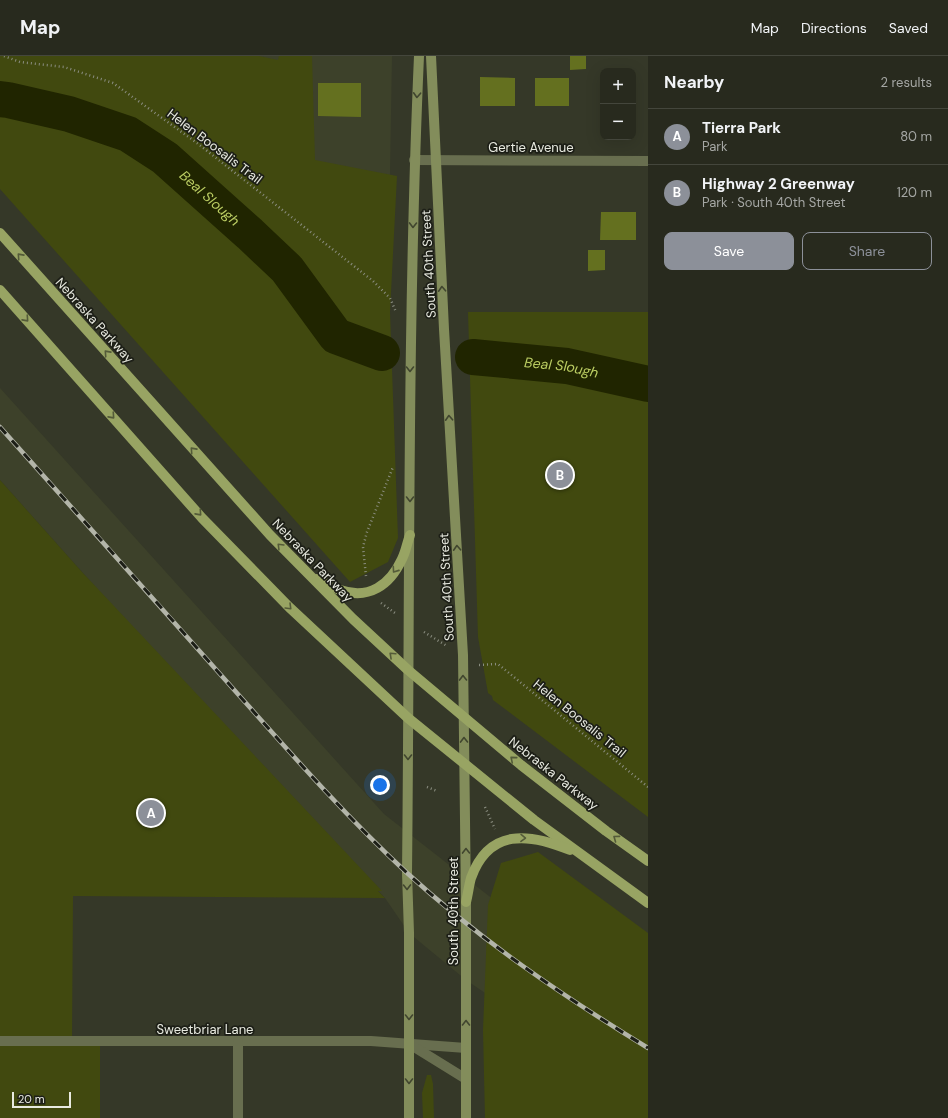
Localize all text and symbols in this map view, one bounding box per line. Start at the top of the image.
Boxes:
text: Map [20,15,60,40]
text: Map [751,19,779,37]
text: Directions [801,19,867,37]
text: Saved [889,19,928,37]
map controls [600,68,636,140]
button: + [600,68,636,104]
text: Nearby [664,71,724,93]
text: 2 results [881,74,932,91]
one-way arrow [413,92,422,98]
button: − [600,104,636,140]
street label: Helen Boosalis Trail [164,105,266,188]
text: Tierra Park [702,118,781,138]
text: A [672,128,682,145]
text: 80 m [900,128,932,145]
text: Park [702,138,728,155]
street label: Gertie Avenue [488,139,574,156]
water label: Beal Slough [176,166,244,230]
text: Highway 2 Greenway [702,174,855,194]
text: B [673,184,681,201]
text: 120 m [897,184,932,201]
text: Park · South 40th Street [702,194,846,211]
street label: South 40th Street [417,209,440,319]
one-way arrow [409,222,417,228]
button: Save [664,232,794,270]
button: Share [802,232,932,270]
one-way arrow [18,253,25,260]
street label: Nebraska Parkway [52,274,138,367]
one-way arrow [438,286,446,292]
one-way arrow [21,314,29,322]
one-way arrow [104,350,111,357]
water label: Beal Slough [523,353,600,382]
one-way arrow [406,366,414,372]
one-way arrow [108,411,115,419]
one-way arrow [445,415,453,421]
one-way arrow [191,447,198,454]
pin: B [547,460,573,490]
one-way arrow [406,496,414,502]
one-way arrow [194,509,201,516]
street label: Nebraska Parkway [269,515,357,606]
street label: South 40th Street [435,532,458,642]
one-way arrow [277,543,285,551]
one-way arrow [453,545,461,551]
one-way arrow [393,566,400,573]
one-way arrow [284,602,292,610]
one-way arrow [389,652,397,660]
one-way arrow [459,675,467,681]
street label: Helen Boosalis Trail [530,676,630,761]
street label: Nebraska Parkway [505,733,602,814]
one-way arrow [460,737,468,743]
one-way arrow [404,754,412,760]
one-way arrow [511,756,518,763]
your location [370,775,390,795]
pin: A [138,798,164,828]
one-way arrow [520,834,526,842]
one-way arrow [614,836,621,843]
one-way arrow [462,848,470,854]
street label: South 40th Street [445,857,462,965]
one-way arrow [403,884,412,890]
one-way arrow [405,1014,413,1020]
one-way arrow [462,1020,470,1026]
street label: Sweetbriar Lane [156,1021,254,1038]
one-way arrow [405,1078,413,1084]
scale bar [12,1090,71,1109]
text: 20 m [18,1092,44,1106]

